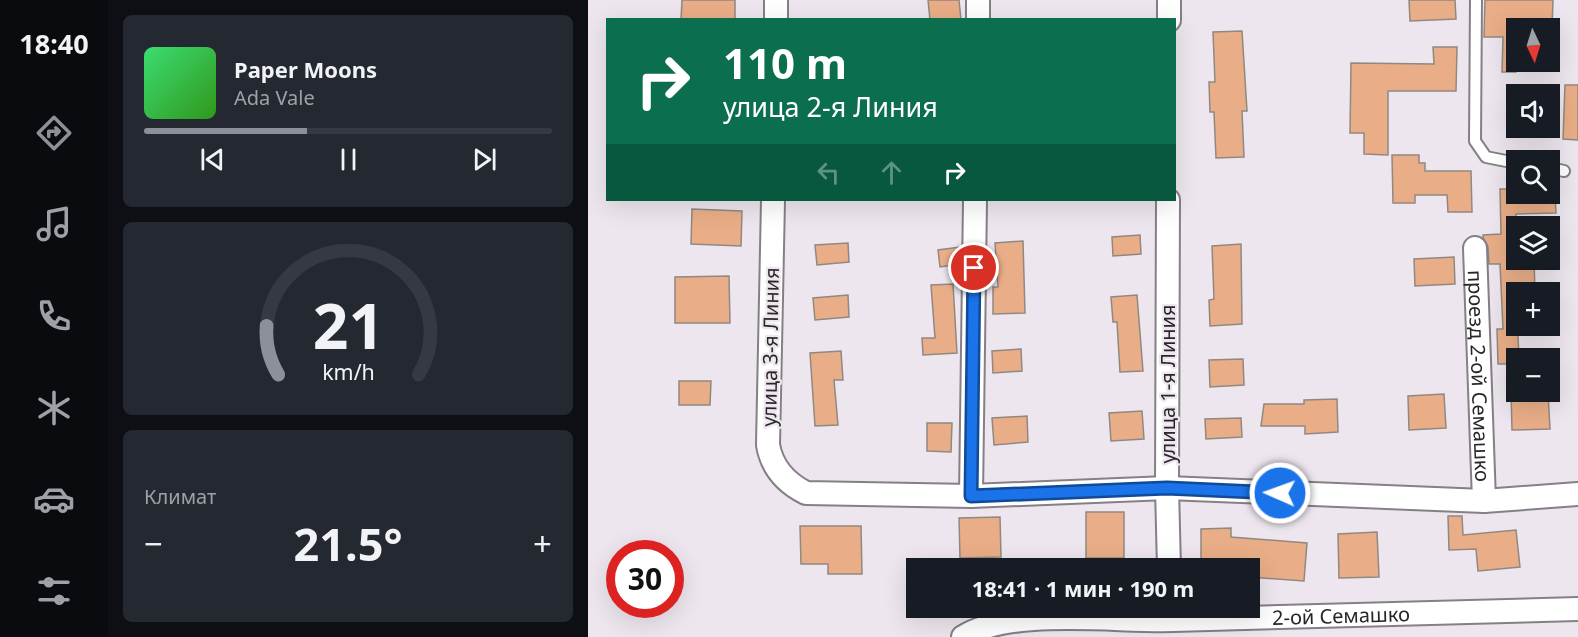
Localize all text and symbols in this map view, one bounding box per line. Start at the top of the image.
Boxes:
north arrow [1506,18,1560,72]
map controls [1506,18,1560,402]
text: 18:40 [19,25,89,62]
text: 110 m [723,34,847,91]
icon: right [624,42,702,120]
text: Paper Moons [234,54,377,84]
text: Ada Vale [234,84,315,111]
button: sound [1506,84,1560,138]
text: улица 2-я Линия [723,88,938,125]
icon: directions [33,112,75,154]
icon: previous [196,143,229,176]
icon: pause [332,143,365,176]
icon: next [468,143,501,176]
button: search [1506,150,1560,204]
icon: left [812,156,845,189]
icon: ahead [875,156,908,189]
icon: right [938,156,971,189]
icon: music [33,203,75,245]
button: layers [1506,216,1560,270]
pin [948,242,999,293]
icon: arrive [957,251,990,284]
street label: улица 3-я Линия [755,267,785,427]
street label: проезд 2-ой Семашко [1462,269,1497,482]
button: + [1506,282,1560,336]
text: 21 [312,283,384,368]
icon: phone [33,295,75,337]
street label: улица 1-я Линия [1154,304,1181,464]
button: − [1506,348,1560,402]
text: km/h [322,358,374,387]
icon: climate [33,387,75,429]
position arrow [1248,461,1312,525]
icon: car [33,478,75,520]
text: Климат [144,483,216,510]
text: 21.5° [294,513,402,574]
text: − [144,521,163,566]
text: + [533,521,552,566]
speed limit sign: 30 [606,540,684,618]
icon: filters [33,570,75,612]
text: 18:41 · 1 мин · 190 m [972,573,1194,603]
street label: 2-ой Семашко [1272,600,1410,631]

